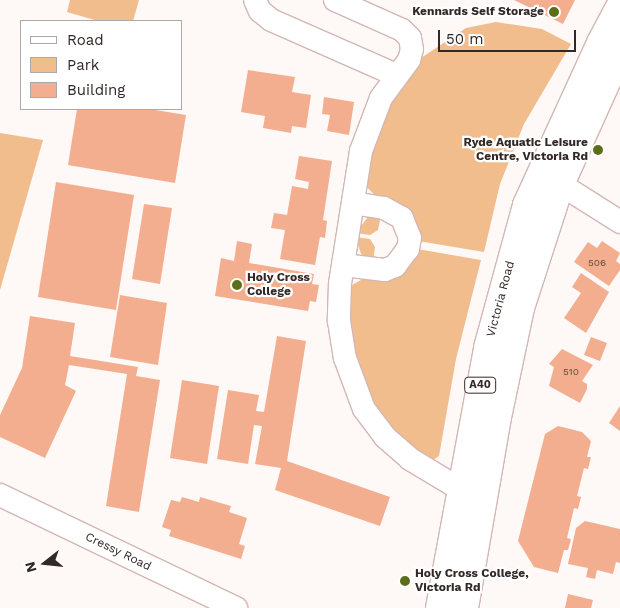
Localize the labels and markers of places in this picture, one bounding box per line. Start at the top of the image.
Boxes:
place label: Kennards Self Storage [412,5,544,19]
marker: Kennards Self Storage [548,6,560,18]
place label: Ryde Aquatic Leisure Centre, Victoria Rd [463,136,588,164]
marker: Ryde Aquatic Leisure Centre, Victoria Rd [592,144,604,156]
place label: Holy Cross College [247,271,310,299]
marker: Holy Cross College [231,279,243,291]
place label: Holy Cross College, Victoria Rd [415,567,529,595]
marker: Holy Cross College, Victoria Rd [399,575,411,587]

